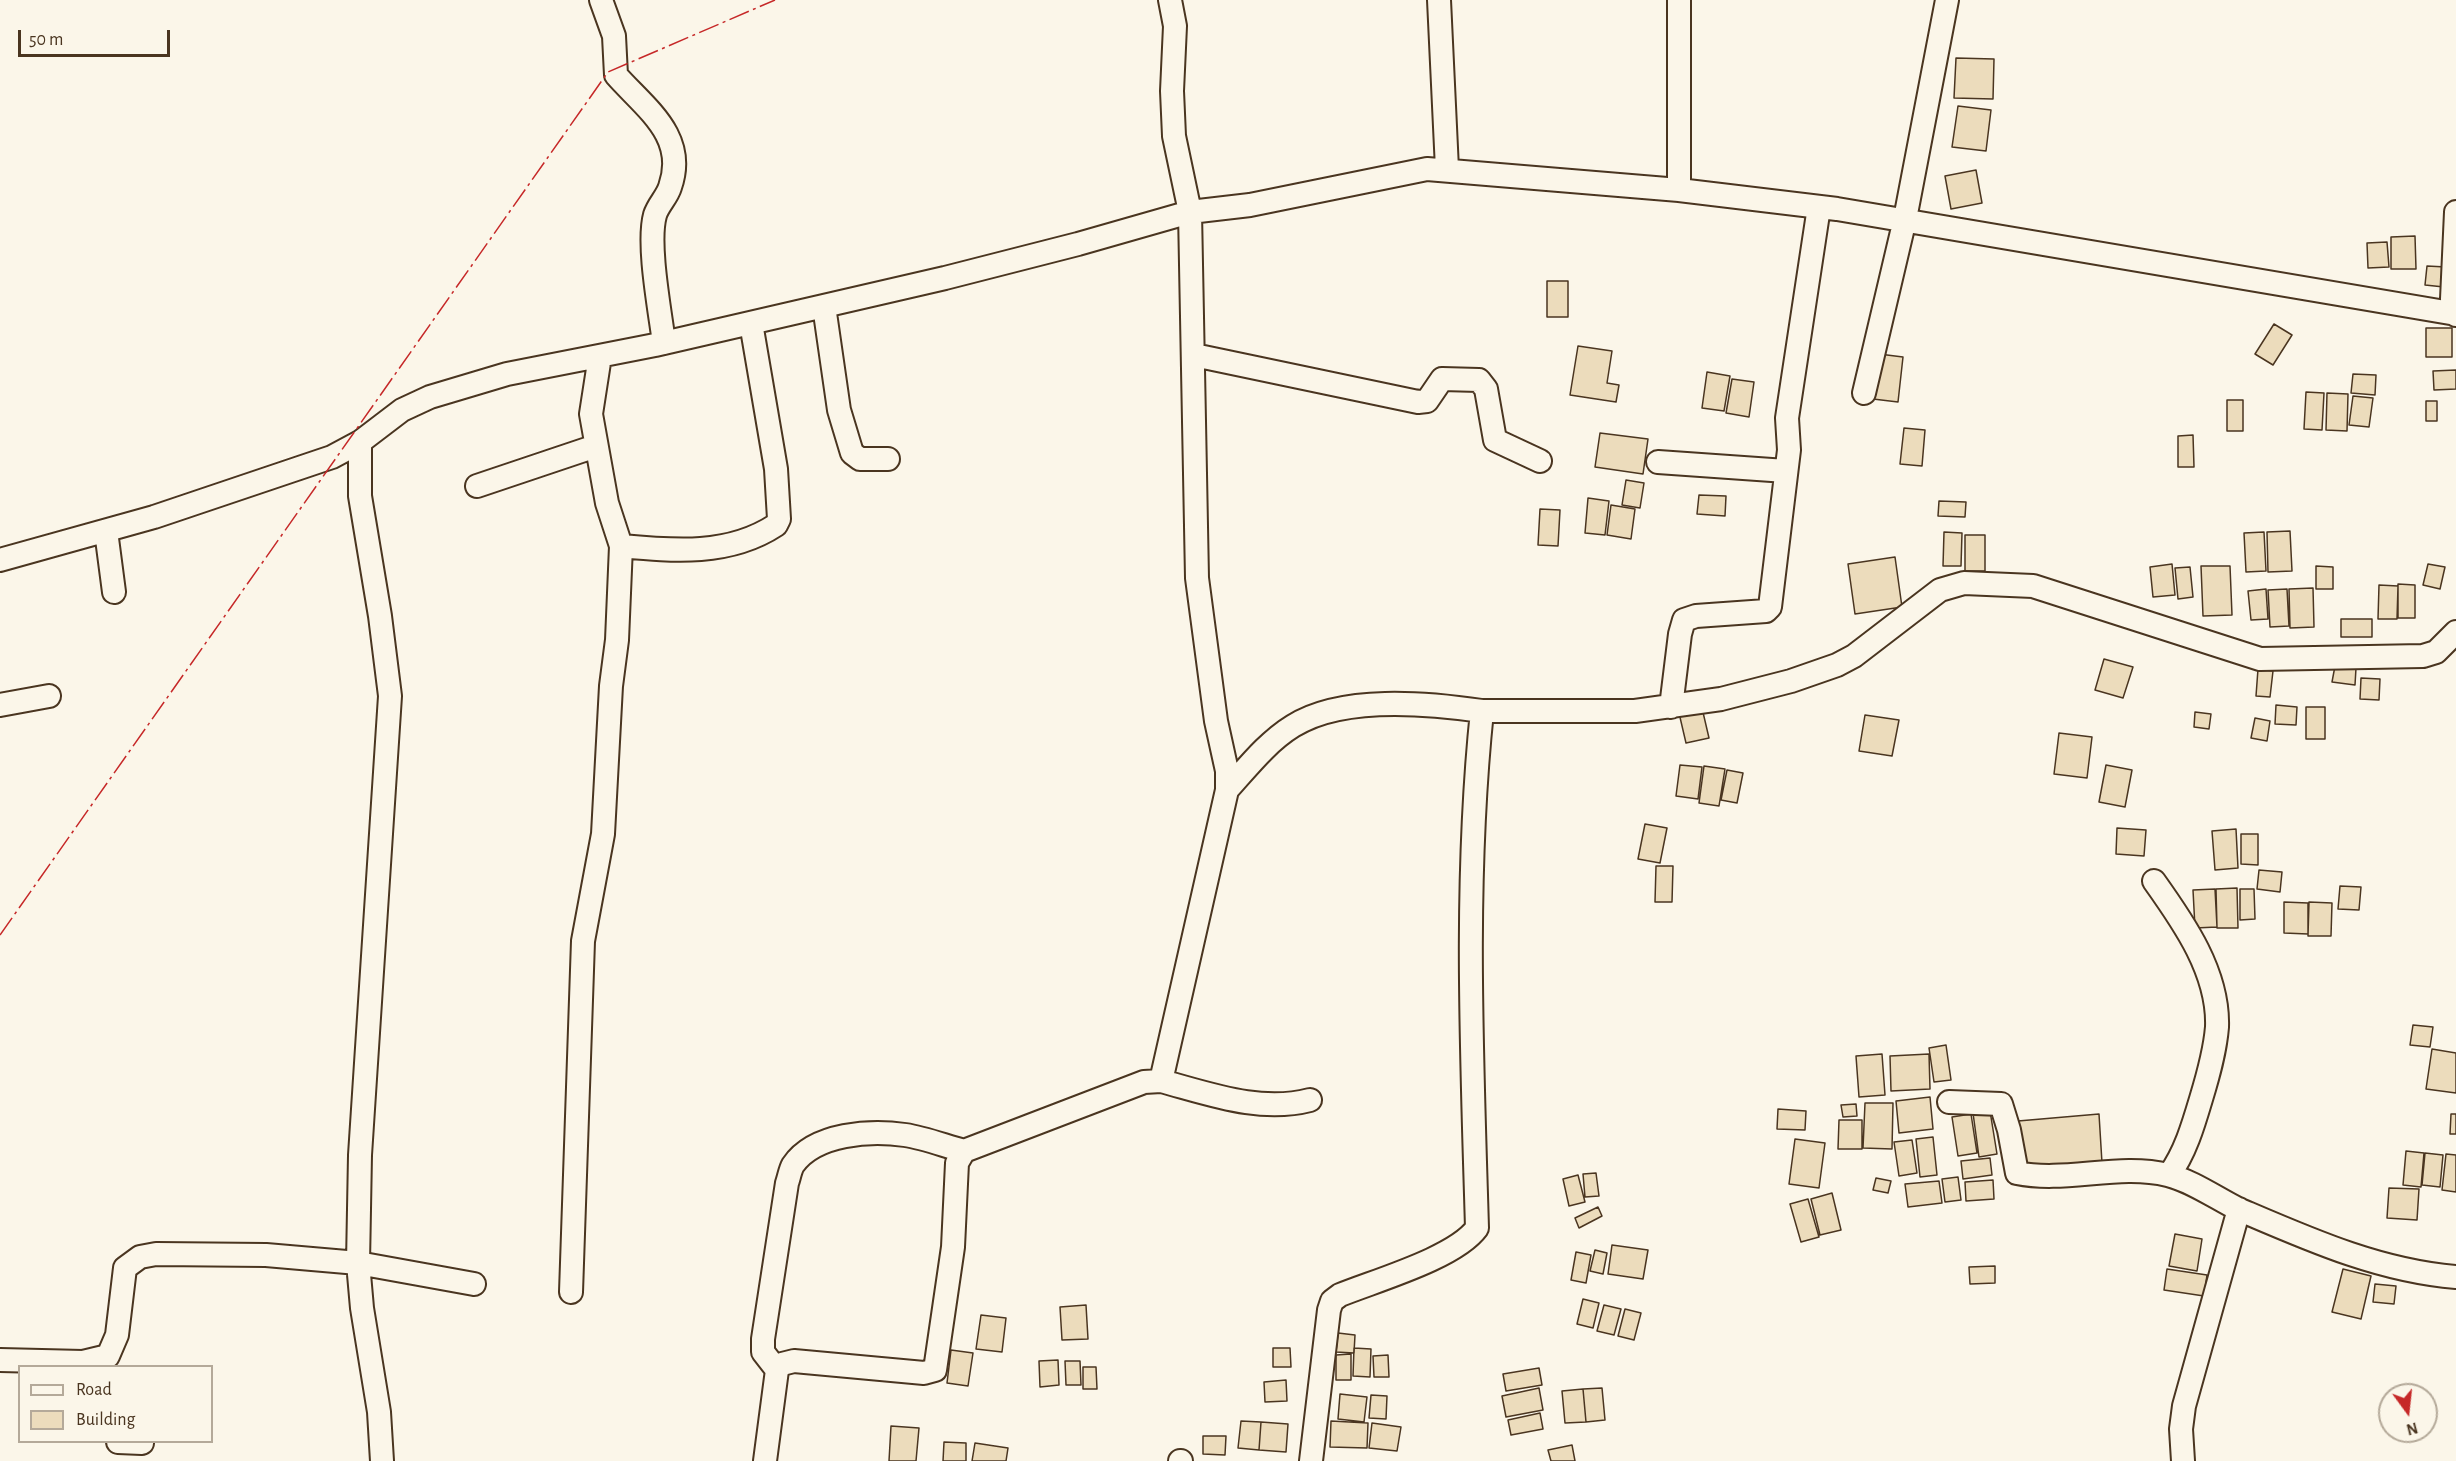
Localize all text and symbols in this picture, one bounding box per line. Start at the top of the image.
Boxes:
scale bar [21,18,172,56]
text: 50 m [29,31,63,49]
legend [18,1365,213,1443]
text: Road [76,1381,112,1399]
north arrow [2378,1383,2438,1443]
text: Building [76,1411,135,1429]
text: N [2405,1419,2420,1438]

